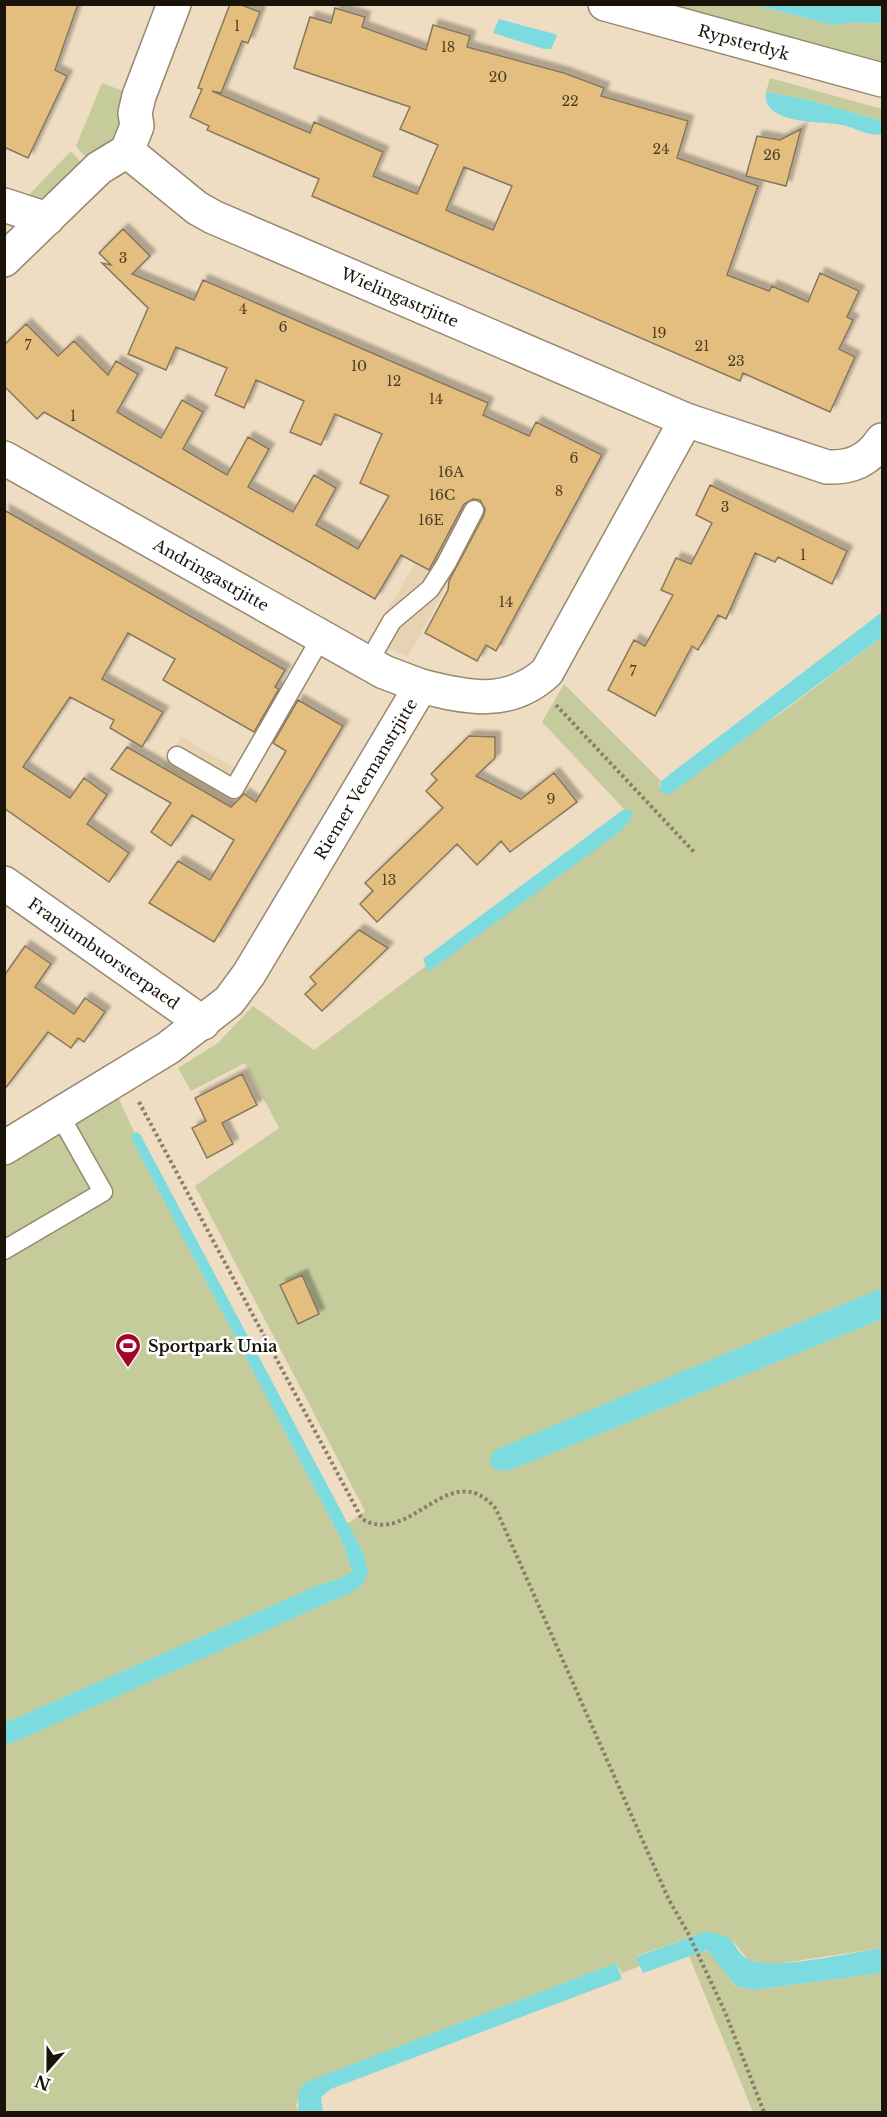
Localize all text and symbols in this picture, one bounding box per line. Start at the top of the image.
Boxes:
house number: 1 [234,17,240,35]
street label: Rypsterdyk [696,20,792,64]
house number: 18 [441,38,455,56]
house number: 20 [489,68,507,86]
house number: 22 [561,92,579,110]
house number: 24 [653,140,669,158]
house number: 26 [763,146,781,164]
house number: 3 [119,249,127,267]
street label: Wielingastrjitte [337,263,462,331]
house number: 4 [239,300,247,318]
house number: 6 [278,318,288,336]
house number: 19 [651,324,667,342]
house number: 7 [24,336,32,354]
house number: 21 [695,337,709,355]
house number: 23 [727,352,745,370]
house number: 10 [351,357,367,375]
house number: 12 [387,372,401,390]
house number: 14 [429,390,443,408]
house number: 1 [70,407,76,425]
house number: 6 [569,449,579,467]
house number: 16A [438,463,464,481]
house number: 8 [555,482,563,500]
house number: 16C [429,486,455,504]
house number: 3 [721,498,729,516]
house number: 16E [418,511,444,529]
street label: Andringastrjitte [149,534,273,615]
house number: 1 [800,546,806,564]
house number: 14 [499,593,513,611]
house number: 7 [629,662,637,680]
street label: Riemer Veemanstrjitte [310,695,421,863]
house number: 9 [546,790,556,808]
house number: 13 [382,871,396,889]
street label: Franjumbuorsterpaed [24,893,183,1013]
sports icon: Sportpark Unia [113,1331,143,1369]
place label: Sportpark Unia [148,1336,277,1356]
north arrow [18,2039,78,2099]
text: N [32,2071,53,2095]

